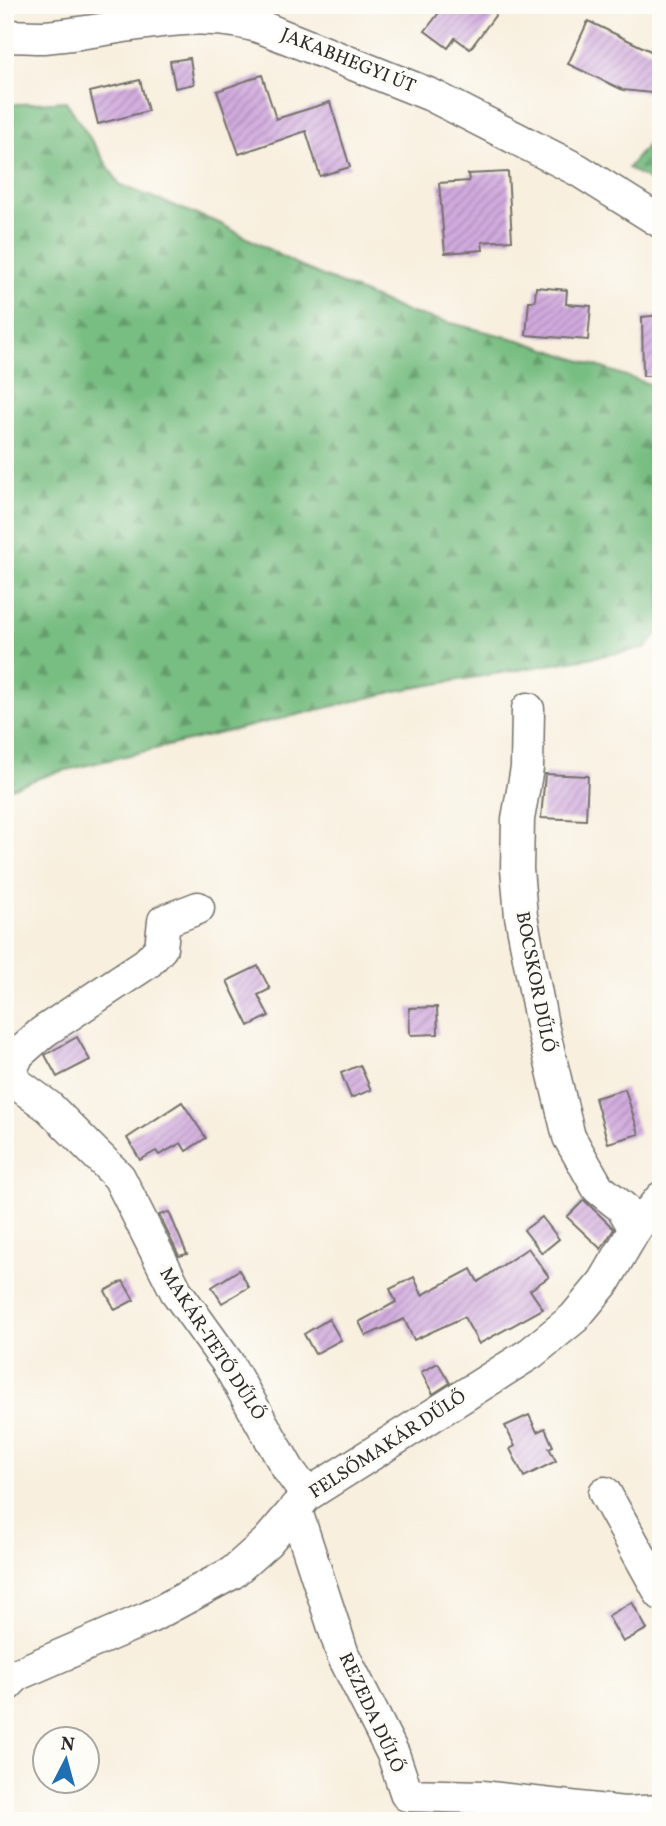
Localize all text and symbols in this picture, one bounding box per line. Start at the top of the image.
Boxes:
street label: JAKABHEGYI ÚT [277,22,419,100]
street label: BOCSKOR DŰLŐ [509,909,561,1055]
street label: MAKÁR-TETŐ DŰLŐ [153,1262,271,1426]
street label: FELSŐMAKÁR DŰLŐ [304,1384,472,1506]
street label: REZEDA DŰLŐ [332,1649,410,1777]
north arrow [32,1724,102,1794]
text: N [59,1731,76,1759]

